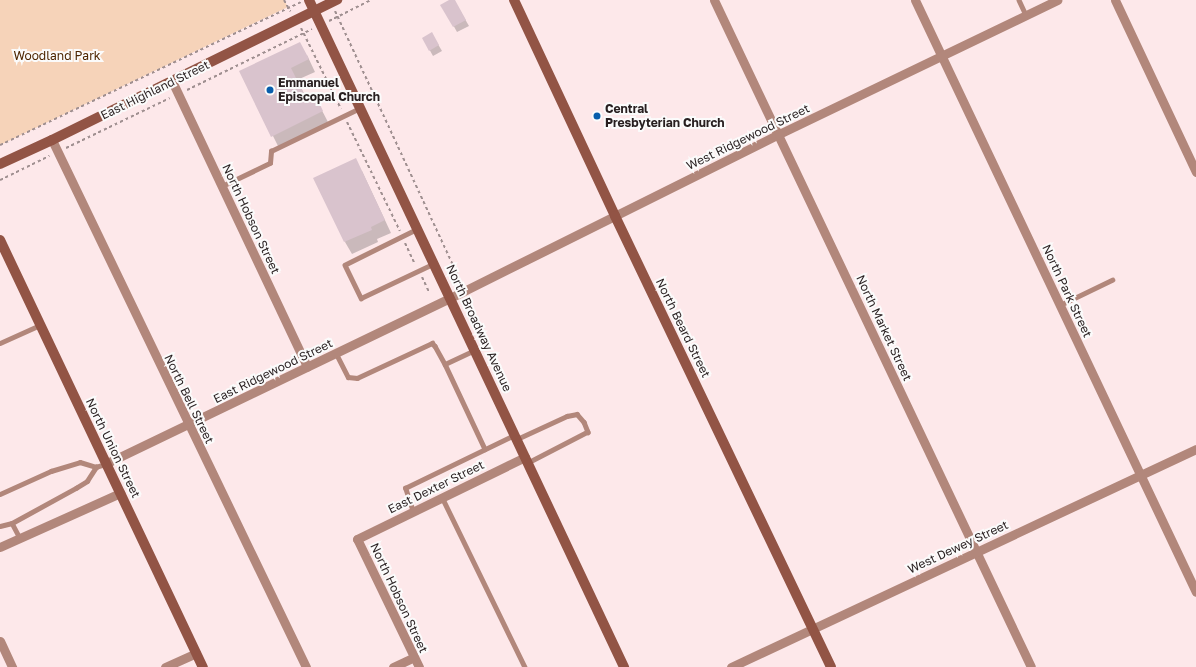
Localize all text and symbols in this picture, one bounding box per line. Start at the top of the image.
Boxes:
park label: Woodland Park [13,49,101,63]
street label: East Highland Street [98,57,212,123]
place label: Emmanuel Episcopal Church [278,76,380,104]
marker: Emmanuel Episcopal Church [265,85,275,95]
street label: West Ridgewood Street [684,101,812,173]
place label: Central Presbyterian Church [605,102,725,130]
marker: Central Presbyterian Church [592,111,602,121]
street label: North Hobson Street [219,162,283,276]
street label: North Park Street [1039,242,1095,340]
street label: North Broadway Avenue [443,262,515,394]
street label: North Market Street [853,273,915,383]
street label: North Beard Street [653,276,713,380]
street label: East Ridgewood Street [211,336,335,406]
street label: North Bell Street [161,352,217,446]
street label: North Union Street [83,396,143,500]
street label: East Dexter Street [386,458,486,516]
street label: West Dewey Street [906,517,1010,577]
street label: North Hobson Street [367,541,431,655]

